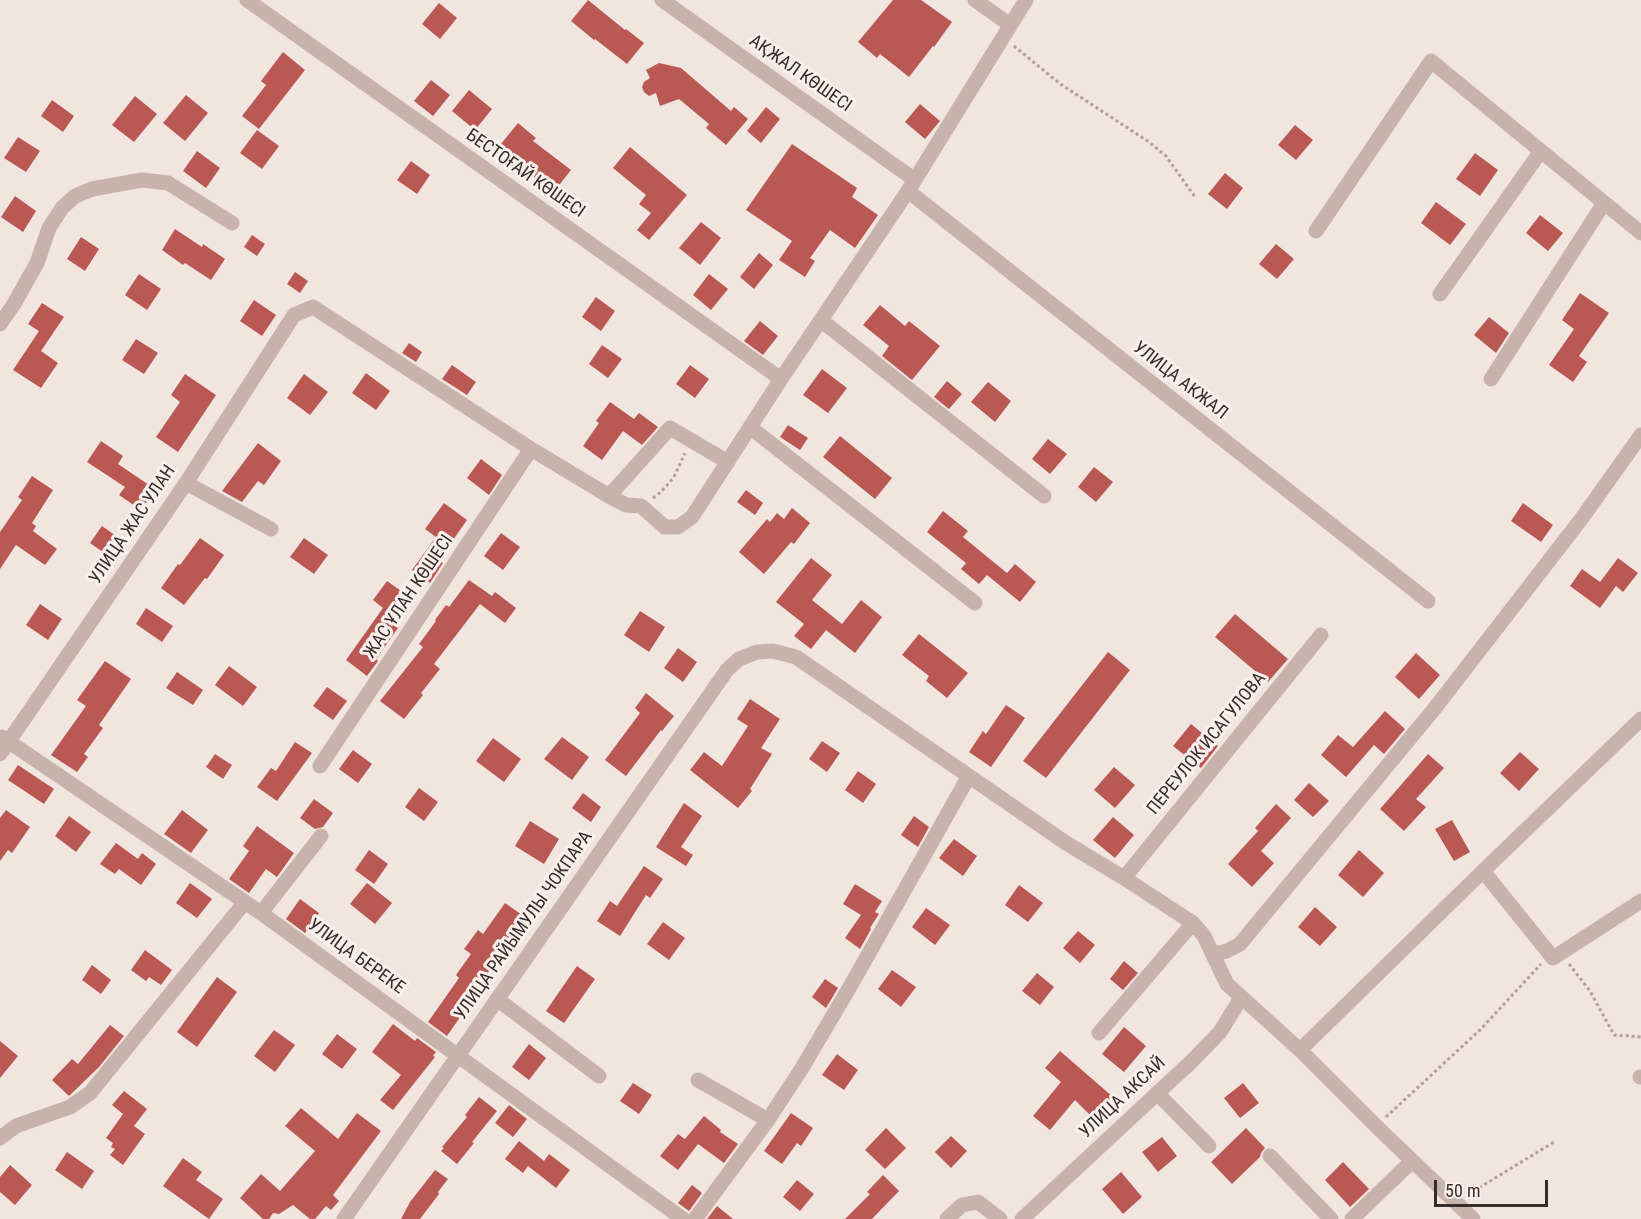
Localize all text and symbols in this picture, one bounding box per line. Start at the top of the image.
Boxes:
street label: АҚЖАЛ КӨШЕСІ [745,31,855,117]
street label: БЕСТОҒАЙ КӨШЕСІ [461,125,589,223]
street label: УЛИЦА АКЖАЛ [1128,337,1232,425]
street label: УЛИЦА ЖАС УЛАН [85,461,181,589]
street label: ЖАС ҰЛАН КӨШЕСІ [360,531,458,663]
street label: ПЕРЕУЛОК ИСАГУЛОВА [1143,669,1271,819]
street label: УЛИЦА РАЙЫМУЛЫ ЧОКПАРА [450,827,598,1025]
street label: УЛИЦА БЕРЕКЕ [303,915,409,999]
street label: УЛИЦА АКСАЙ [1076,1053,1170,1143]
scale bar [1437,1168,1551,1206]
text: 50 m [1445,1180,1480,1201]

